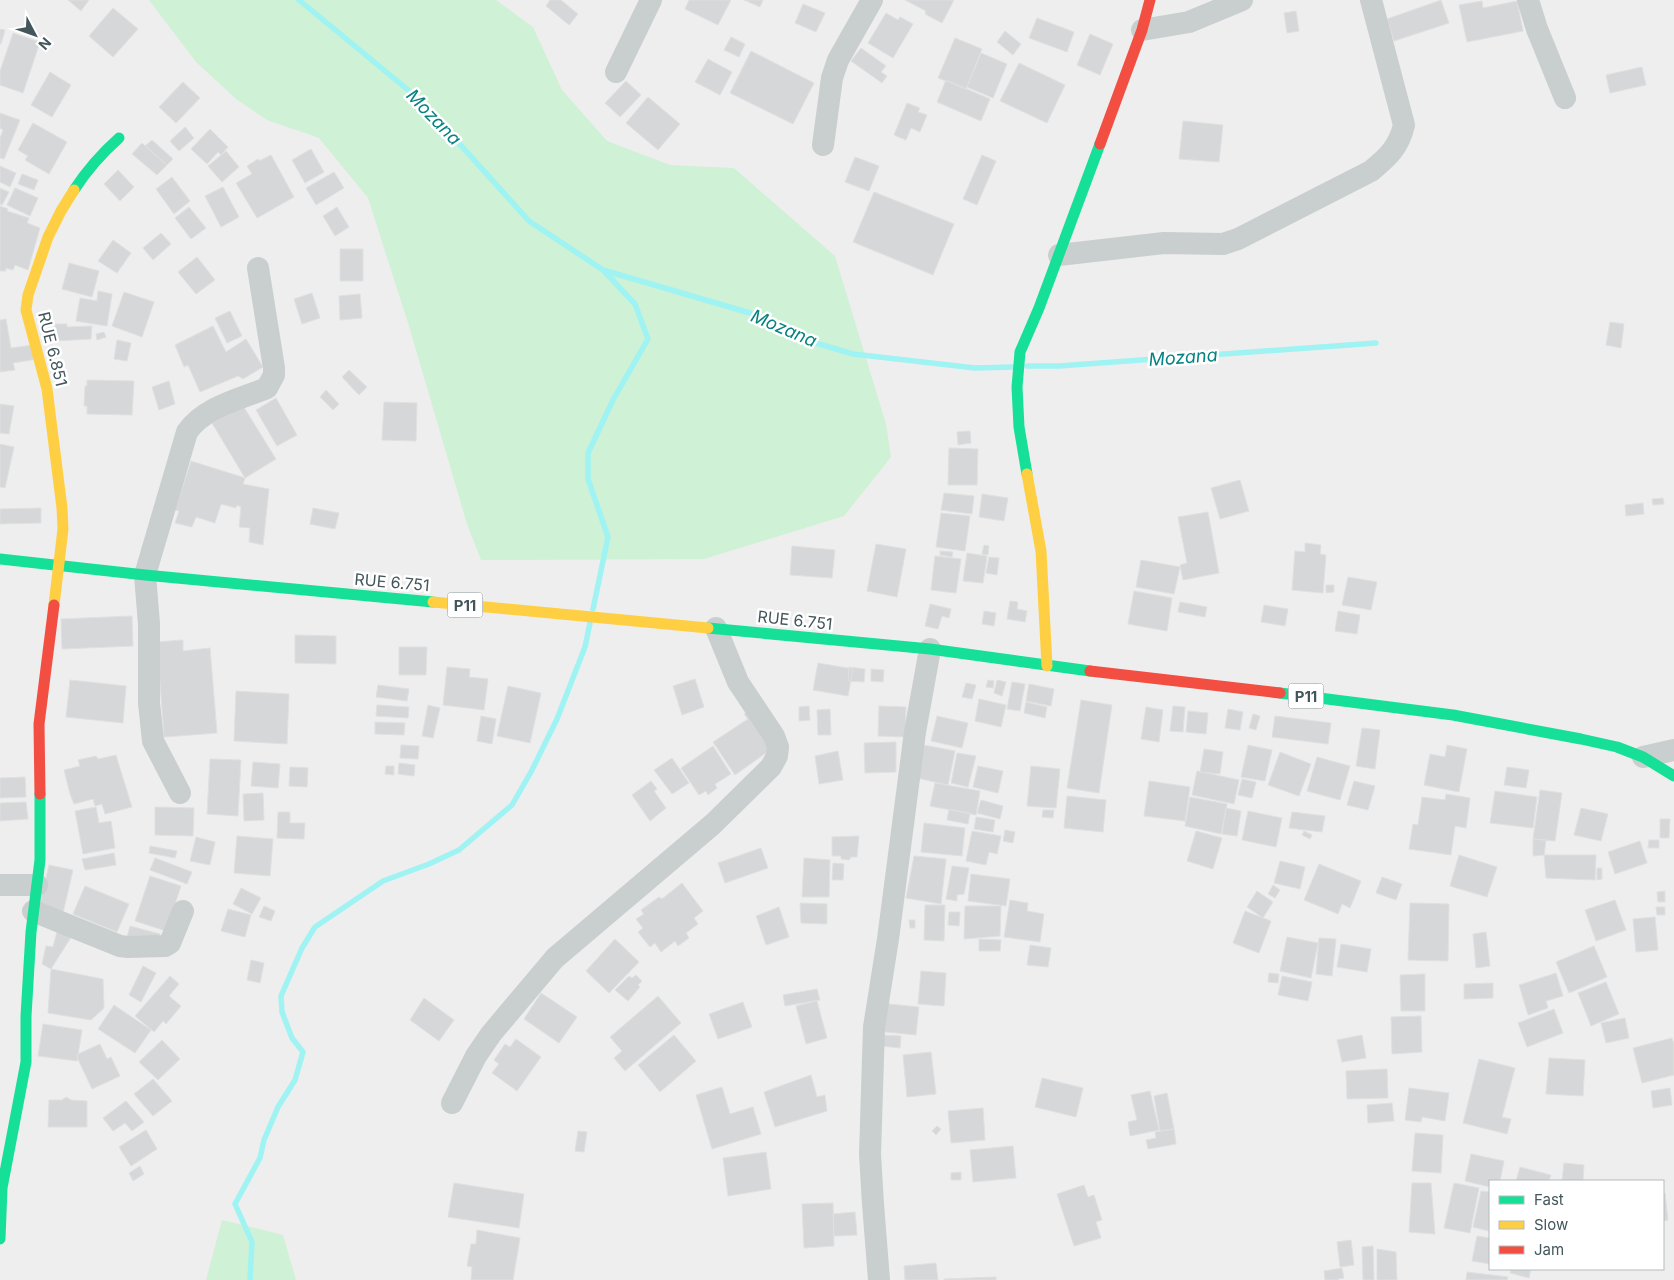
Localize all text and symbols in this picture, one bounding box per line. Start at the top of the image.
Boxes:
north arrow [10,10,60,60]
text: N [35,34,55,53]
water label: Mozana [402,85,466,149]
water label: Mozana [748,305,820,351]
street label: RUE 6.851 [34,310,72,388]
water label: Mozana [1148,344,1218,370]
street label: RUE 6.751 [354,569,430,595]
road number: P11 [448,592,482,618]
street label: RUE 6.751 [757,606,833,634]
road number: P11 [1288,684,1324,708]
legend [1489,1180,1664,1270]
text: Fast [1534,1190,1564,1209]
text: Slow [1534,1215,1568,1234]
text: Jam [1534,1240,1564,1259]

